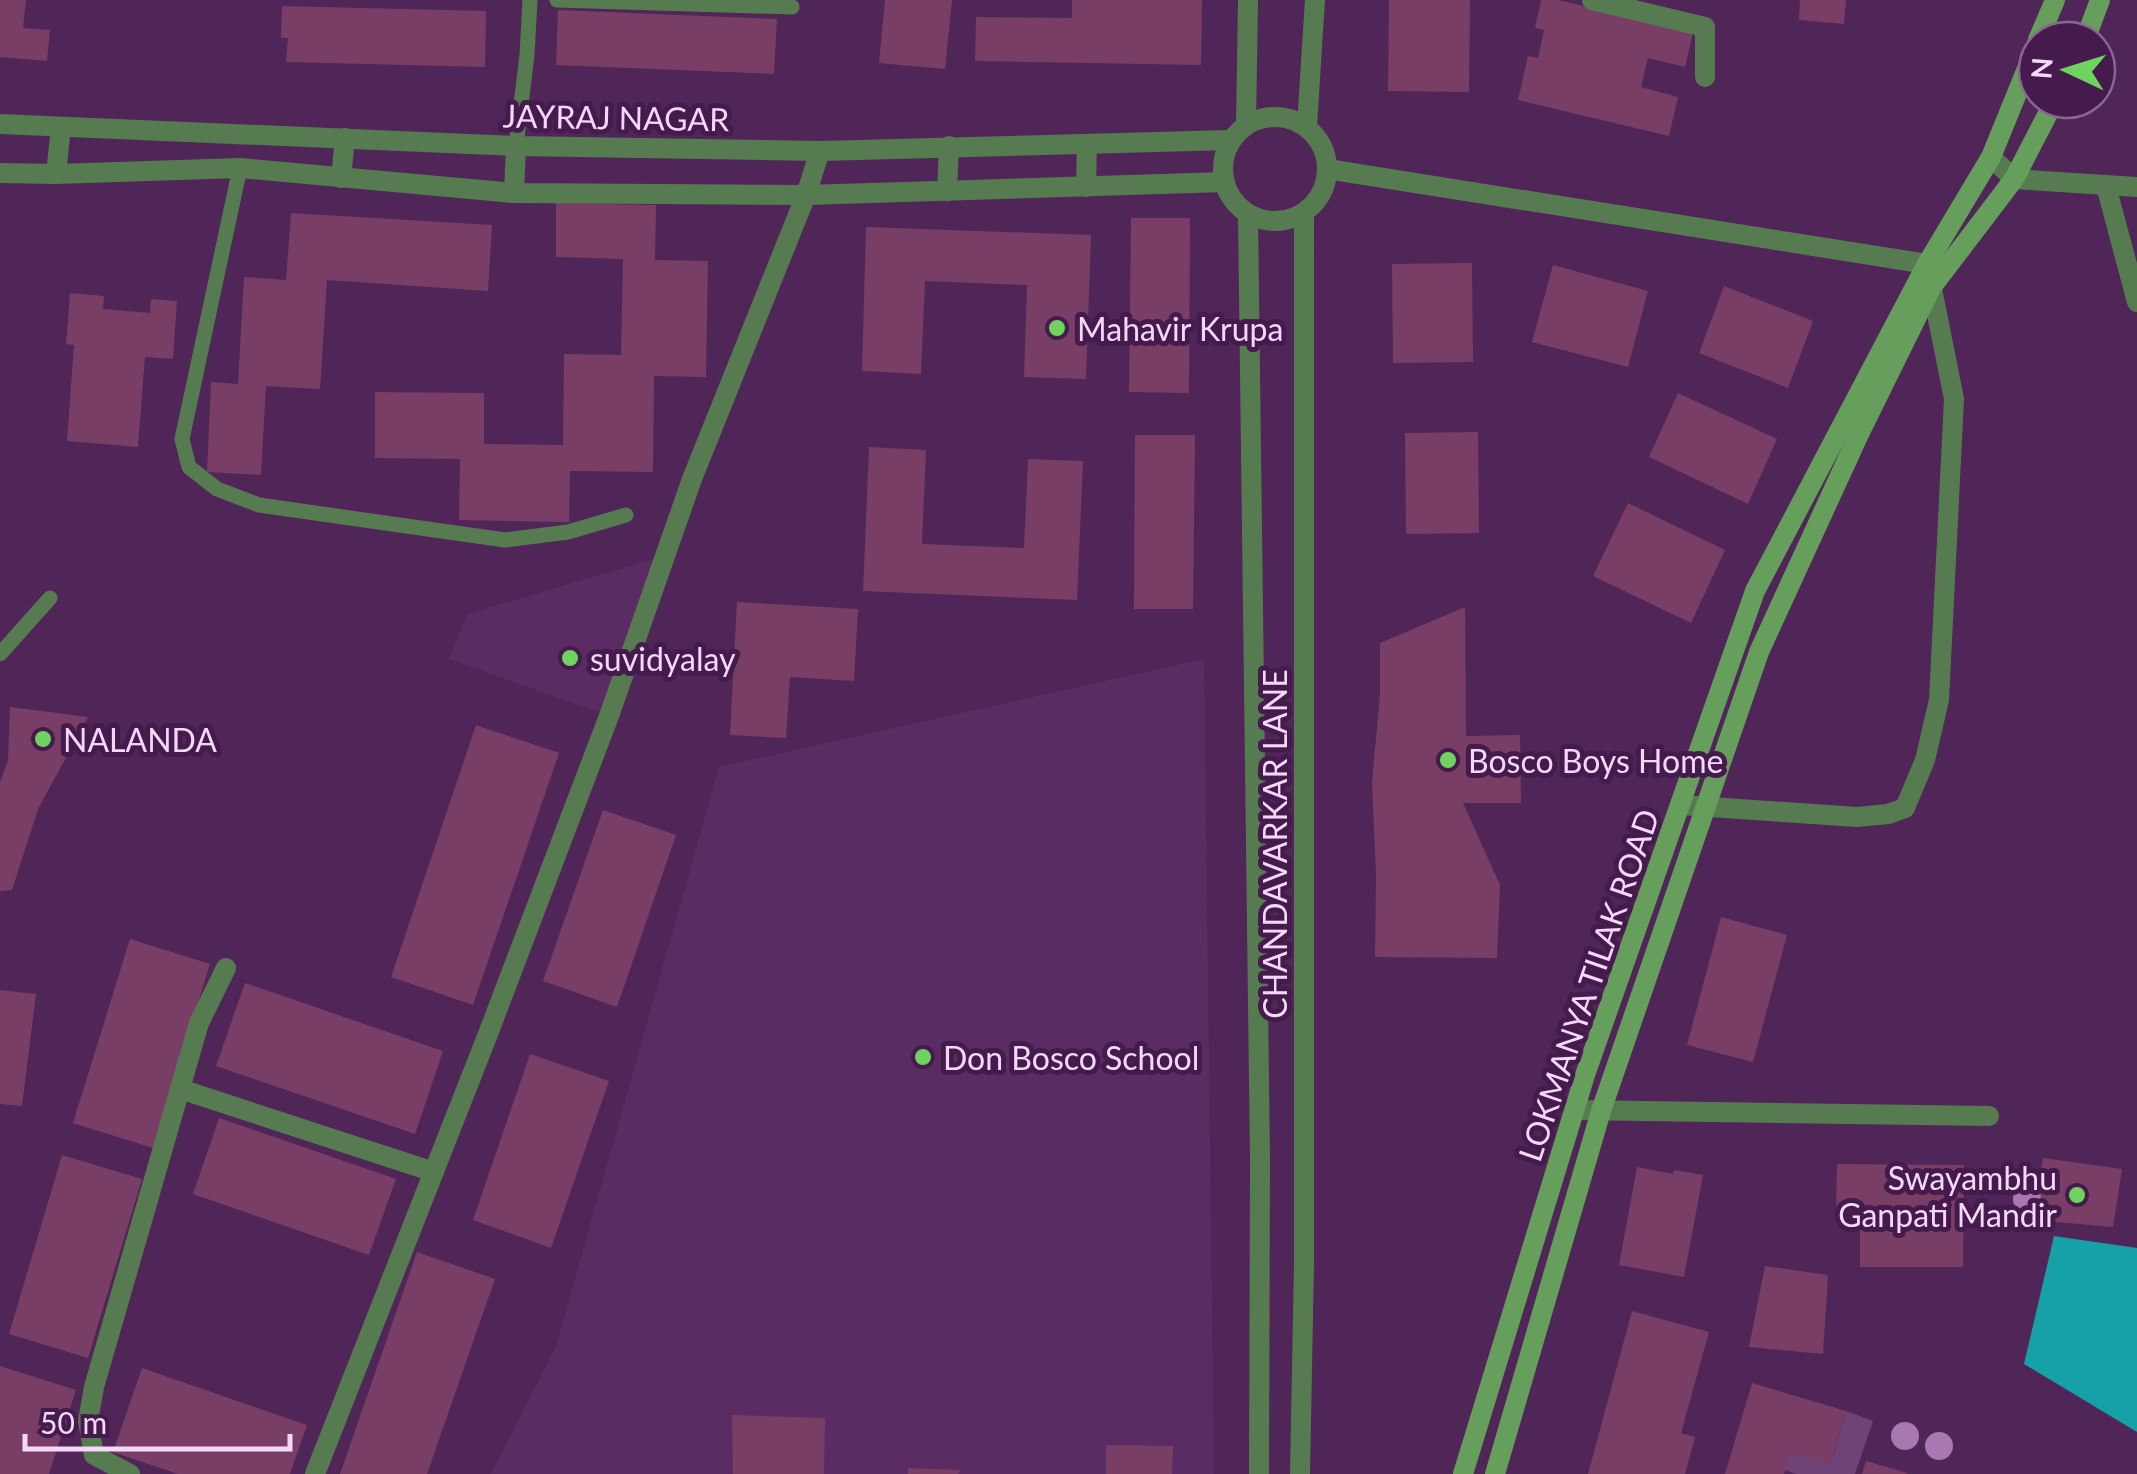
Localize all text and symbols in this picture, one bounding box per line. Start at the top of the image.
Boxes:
north arrow [2017,20,2117,120]
text: N [2023,56,2059,80]
street label: JAYRAJ NAGAR [502,96,730,138]
place label: Mahavir Krupa [1077,309,1283,348]
marker: Mahavir Krupa [1046,317,1068,339]
place label: suvidyalay [590,639,736,678]
marker: suvidyalay [559,647,581,669]
street label: CHANDAVARKAR LANE [1255,669,1294,1019]
place label: NALANDA [63,720,217,759]
marker: NALANDA [32,728,54,750]
place label: Bosco Boys Home [1468,741,1723,780]
marker: Bosco Boys Home [1437,749,1459,771]
street label: LOKMANYA TILAK ROAD [1509,804,1667,1166]
place label: Don Bosco School [943,1038,1199,1077]
marker: Don Bosco School [912,1046,934,1068]
place label: Swayambhu Ganpati Mandir [1838,1158,2057,1234]
marker: Swayambhu Ganpati Mandir [2066,1184,2088,1206]
scale bar [25,1389,290,1451]
text: 50 m [40,1404,107,1440]

